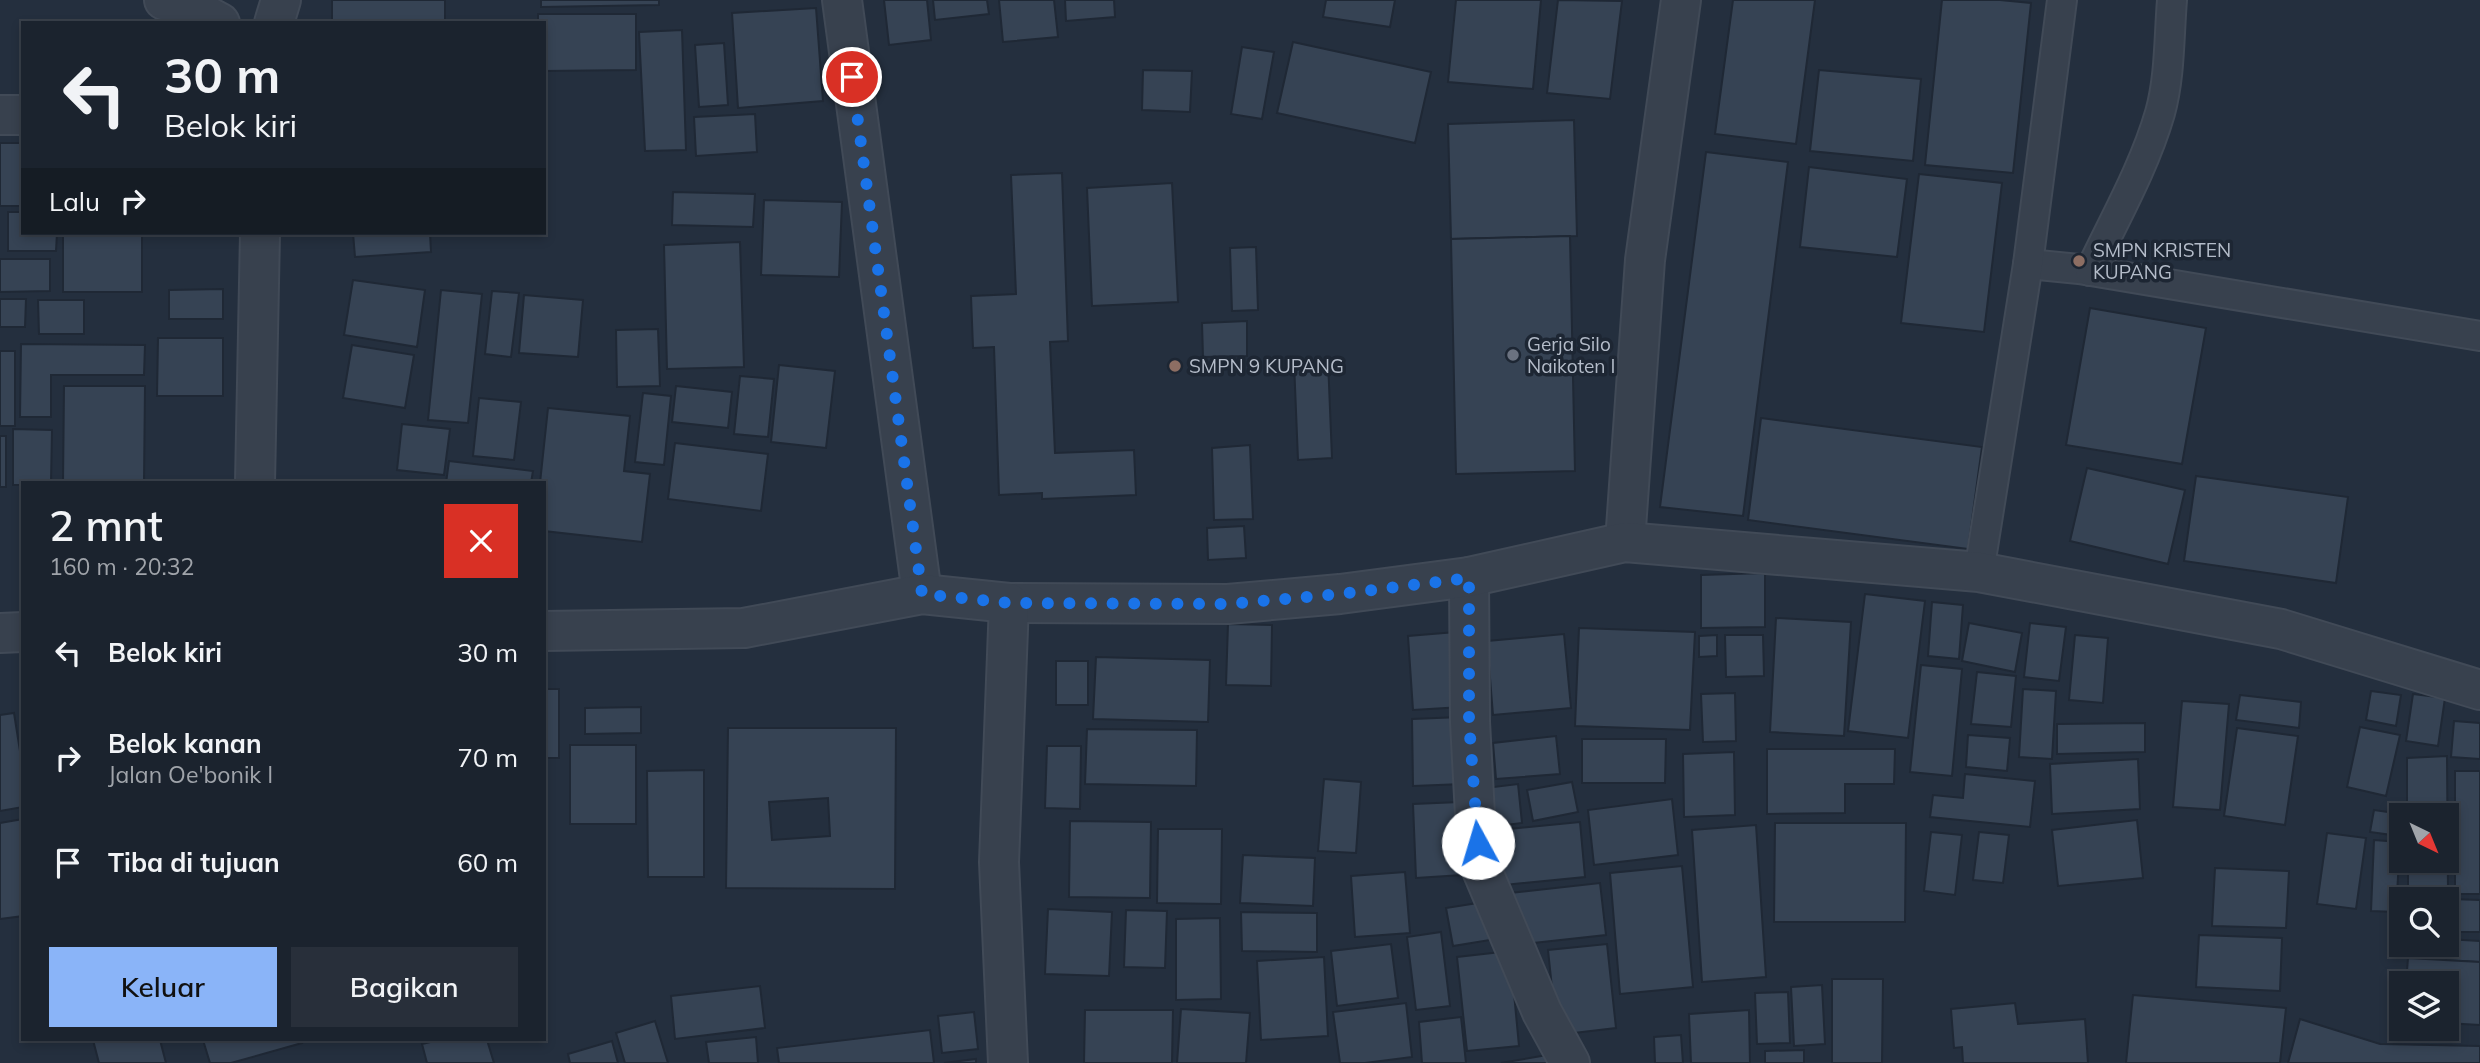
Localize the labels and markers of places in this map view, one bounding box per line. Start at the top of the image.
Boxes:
pin [822,47,882,107]
place label: SMPN KRISTEN KUPANG [2093,238,2231,284]
marker: SMPN KRISTEN KUPANG [2071,253,2087,269]
place label: Gerja Silo Naikoten I [1527,332,1615,378]
marker: Gerja Silo Naikoten I [1505,347,1521,363]
place label: SMPN 9 KUPANG [1189,354,1344,378]
marker: SMPN 9 KUPANG [1167,358,1183,374]

